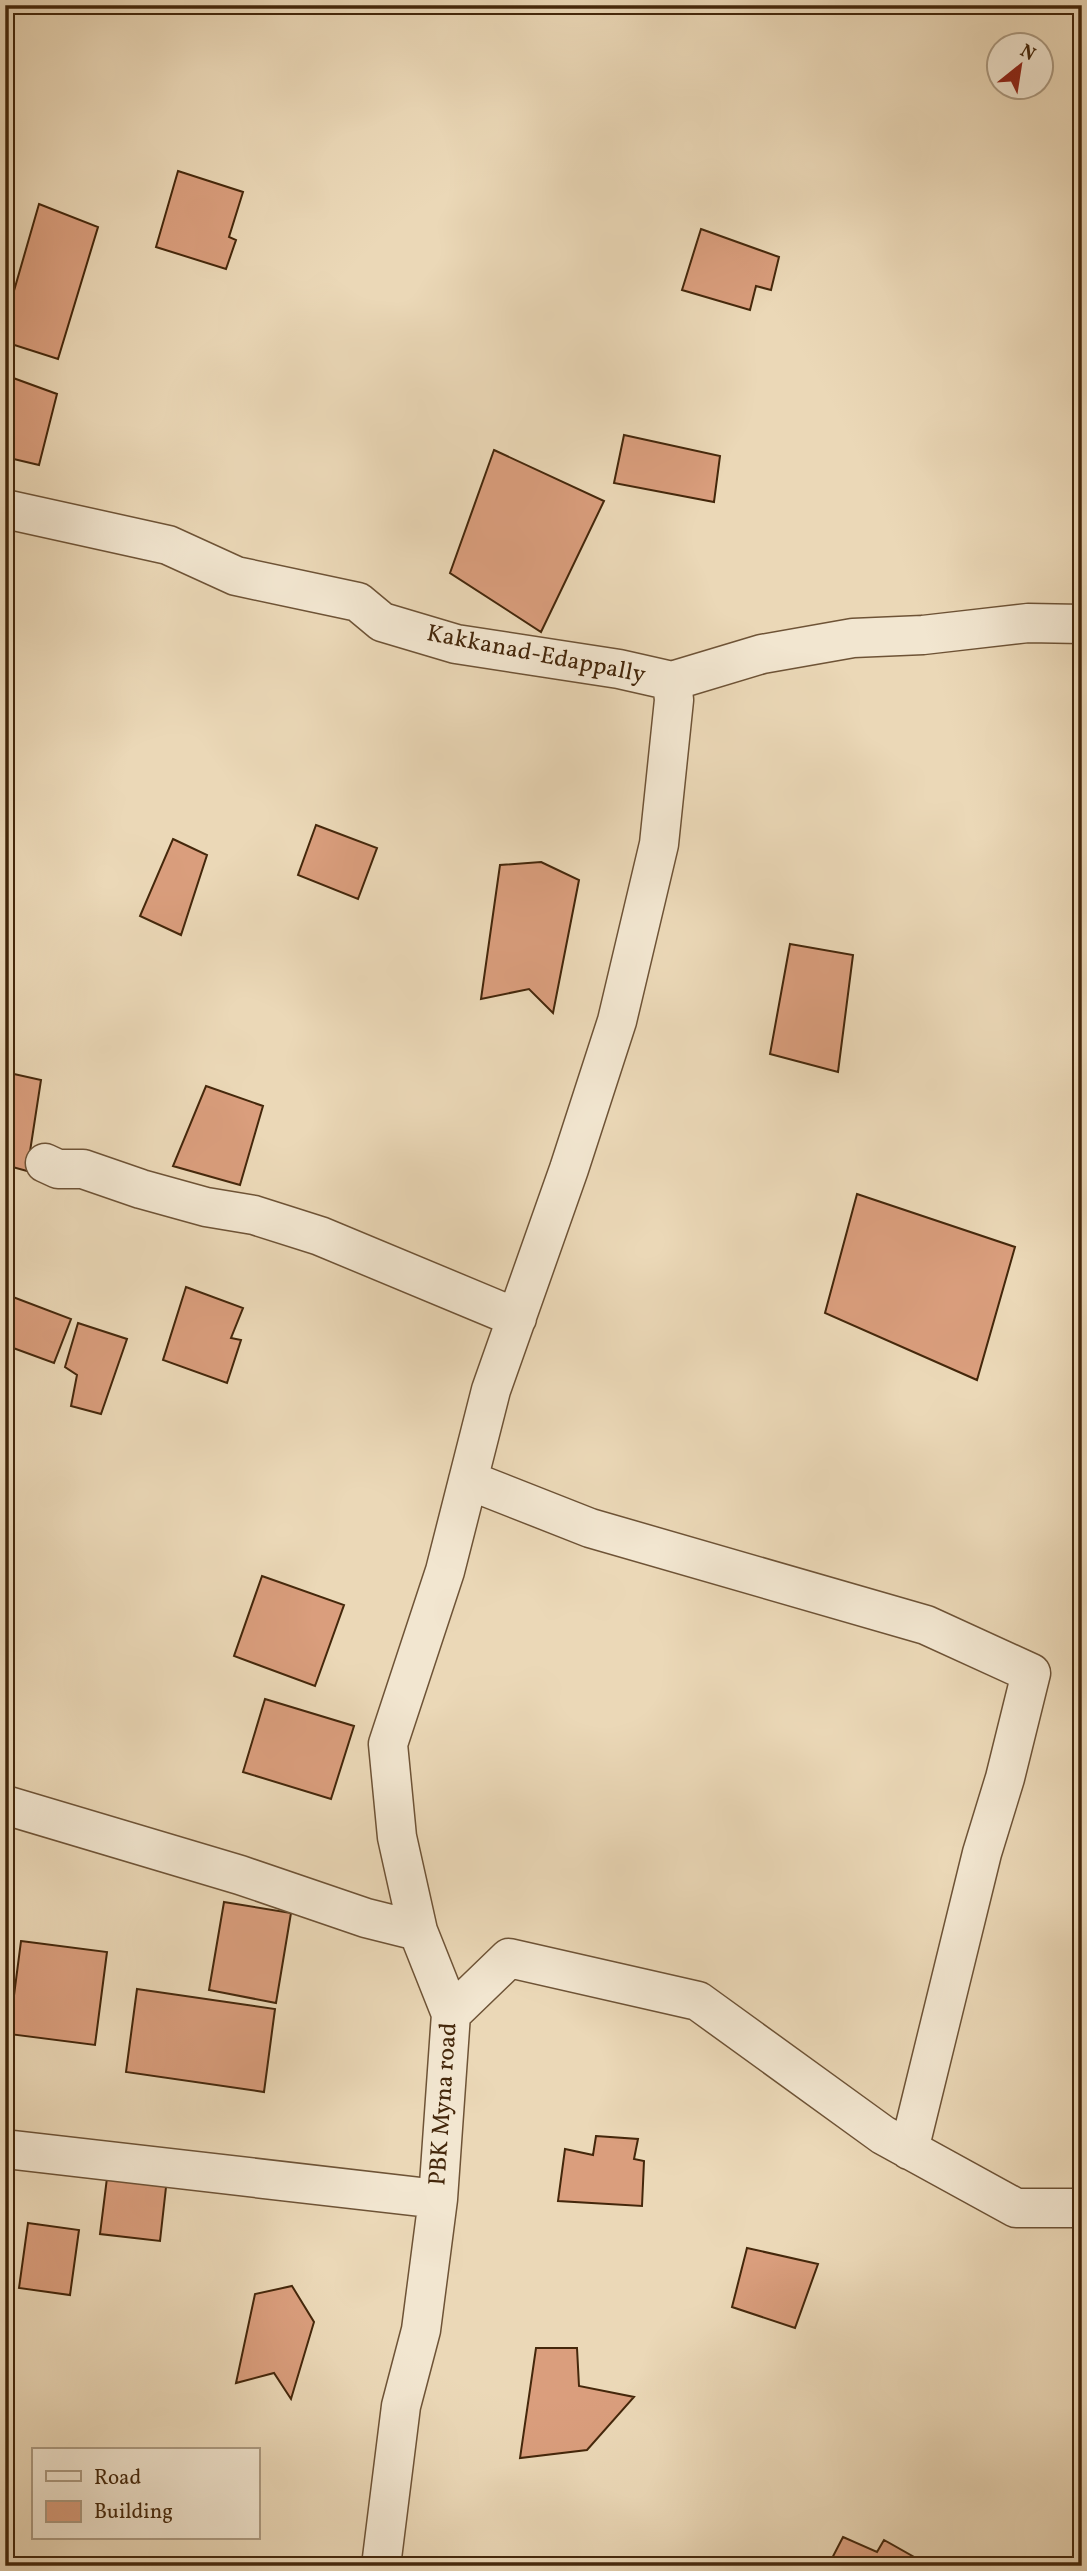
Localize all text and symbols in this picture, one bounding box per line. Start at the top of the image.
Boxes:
north arrow [986,32,1056,102]
text: N [1015,38,1040,68]
street label: Kakkanad-Edappally [424,617,648,693]
street label: PBK Myna road [421,2021,467,2187]
legend [32,2448,259,2540]
text: Road [94,2464,141,2493]
text: Building [94,2498,173,2527]

